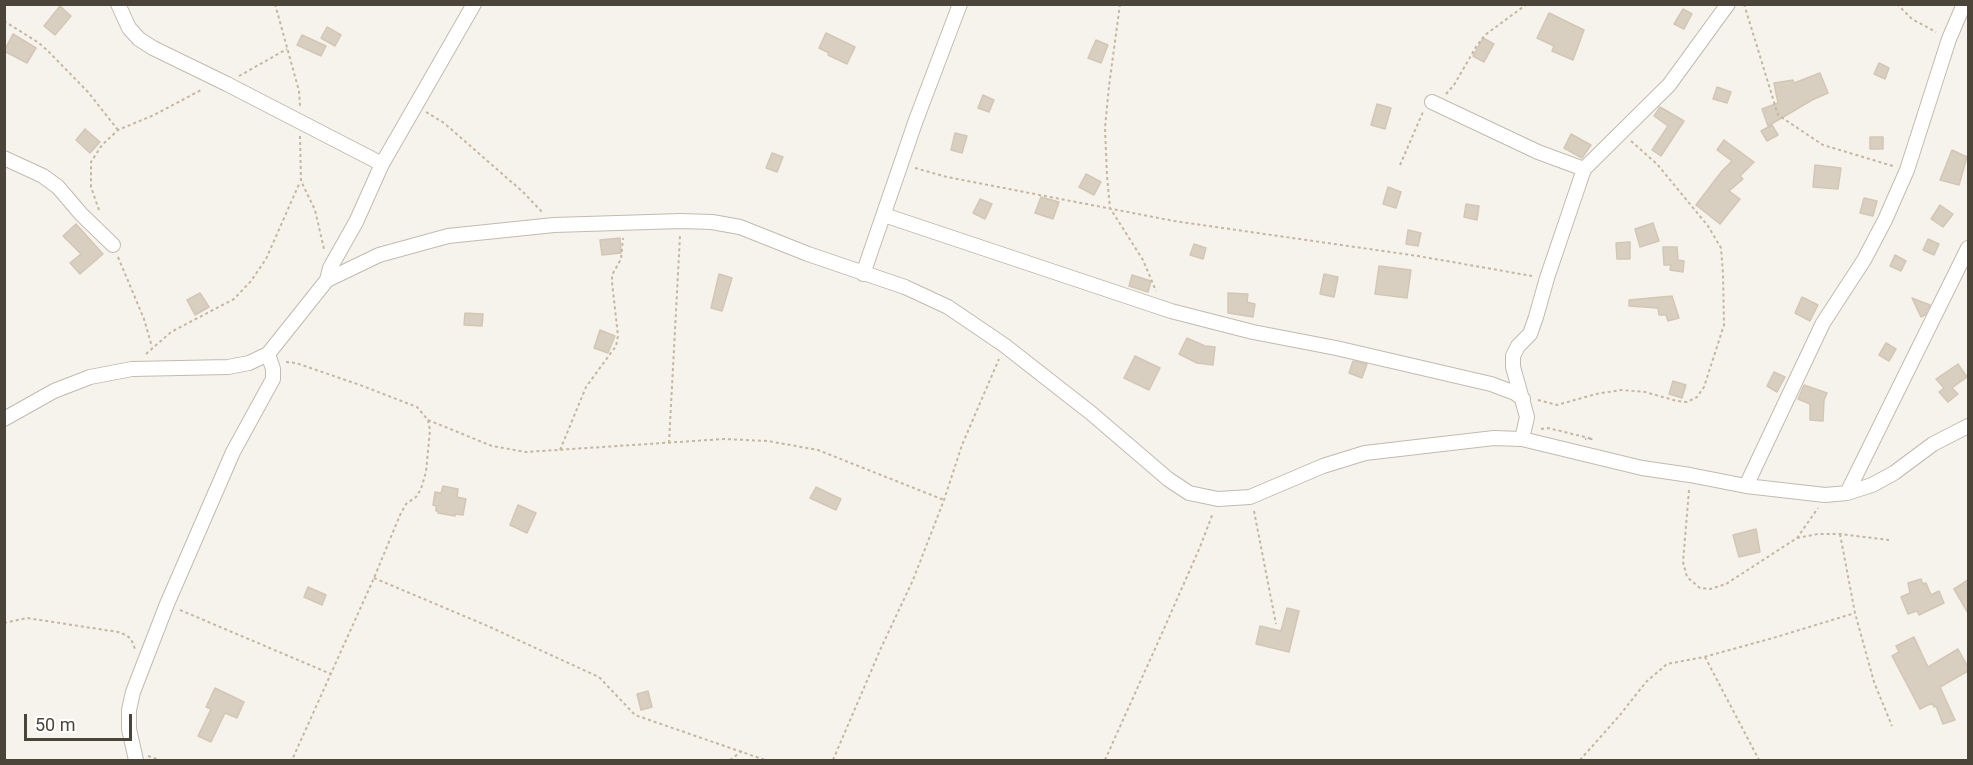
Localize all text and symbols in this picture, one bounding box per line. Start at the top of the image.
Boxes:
scale bar [27,702,135,740]
text: 50 m [35,714,75,735]

